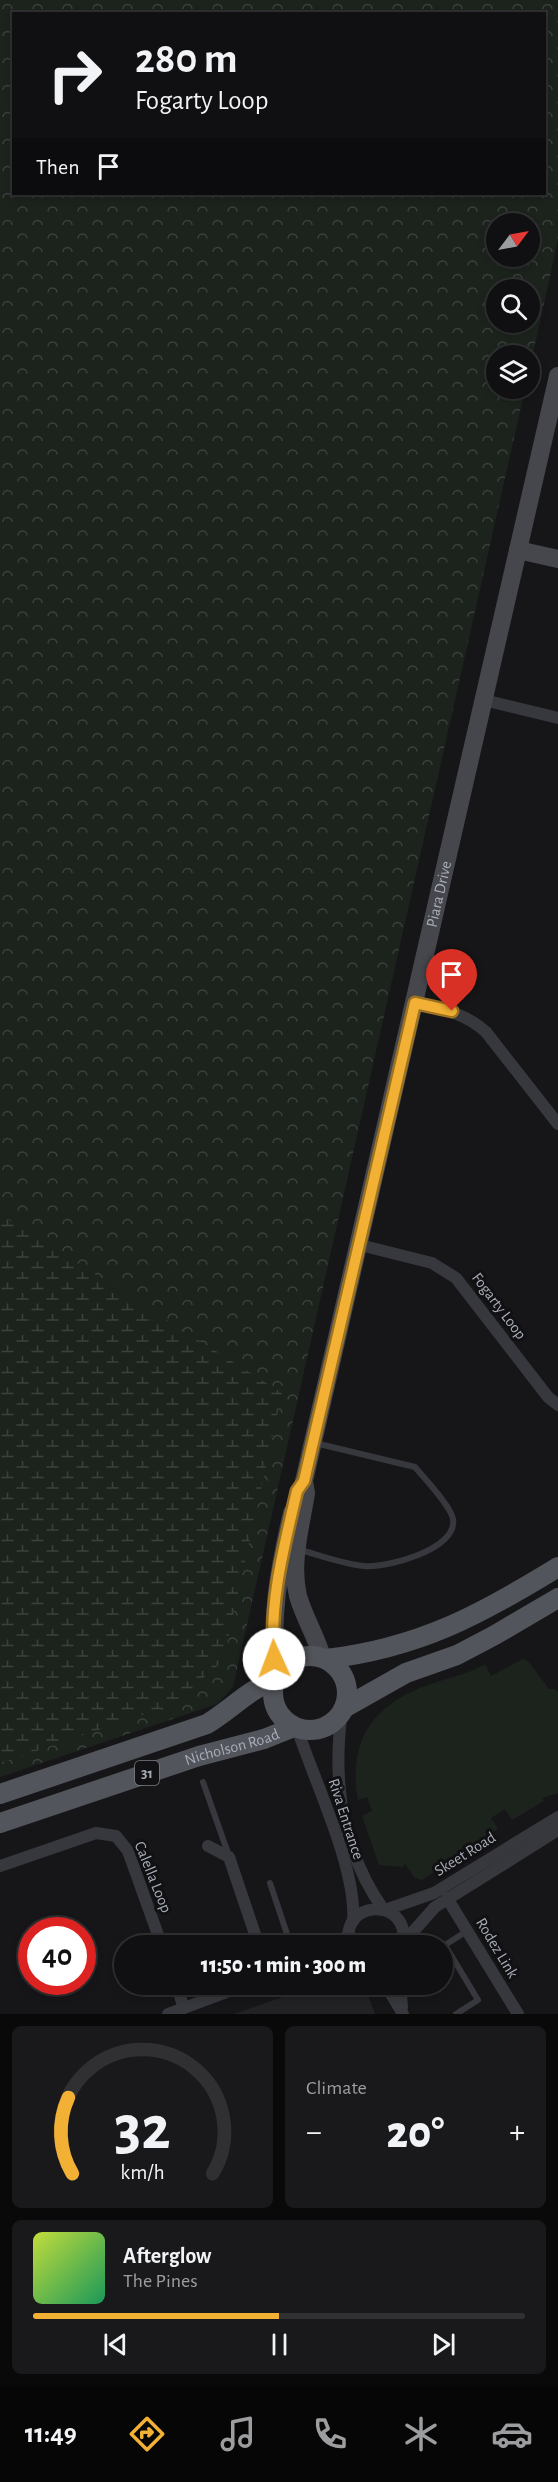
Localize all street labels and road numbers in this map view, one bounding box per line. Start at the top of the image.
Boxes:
street label: Piara Drive [424,859,454,929]
street label: Fogarty Loop [468,1270,529,1343]
street label: Nicholson Road [182,1726,281,1768]
road number: 31 [135,1761,159,1785]
street label: Riva Entrance [325,1776,367,1862]
street label: Skeet Road [432,1829,498,1879]
street label: Calella Loop [131,1839,175,1915]
street label: Rodez Link [473,1915,522,1981]

